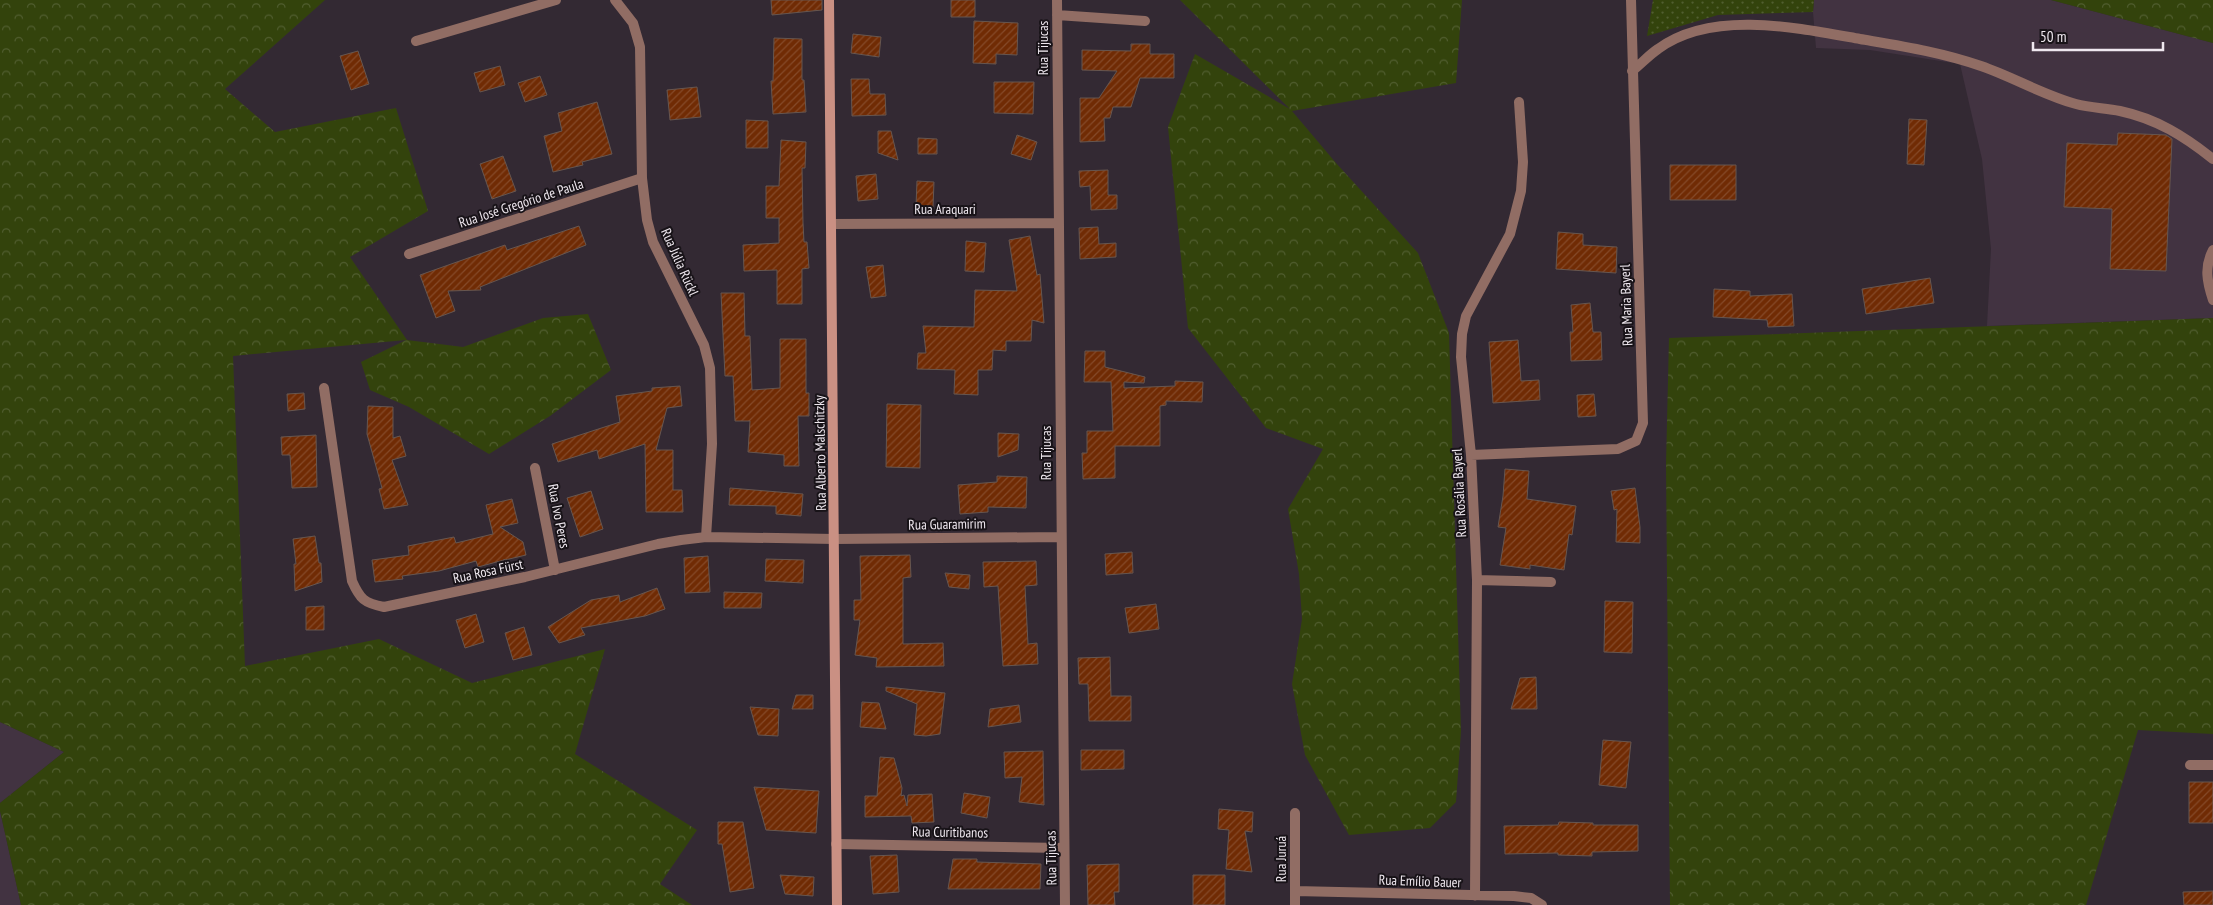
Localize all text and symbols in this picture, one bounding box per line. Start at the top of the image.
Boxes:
street label: Rua Tijucas [1034,20,1052,75]
scale bar [2033,20,2163,52]
text: 50 m [2040,27,2066,46]
street label: Rua José Gregório de Paula [456,174,586,232]
street label: Rua Araquari [914,200,976,218]
street label: Rua Júlia Rückl [657,225,703,299]
street label: Rua Maria Bayerl [1616,263,1636,346]
street label: Rua Alberto Malschitzky [810,394,830,511]
street label: Rua Tijucas [1037,425,1055,480]
street label: Rua Rosália Bayerl [1448,447,1470,538]
street label: Rua Ivo Peres [544,482,574,550]
street label: Rua Guaramirim [908,514,986,534]
street label: Rua Rosa Fürst [451,555,525,587]
street label: Rua Curitibanos [912,822,988,842]
street label: Rua Tijucas [1042,830,1060,886]
street label: Rua Juruá [1272,836,1290,882]
street label: Rua Emílio Bauer [1378,871,1462,891]

